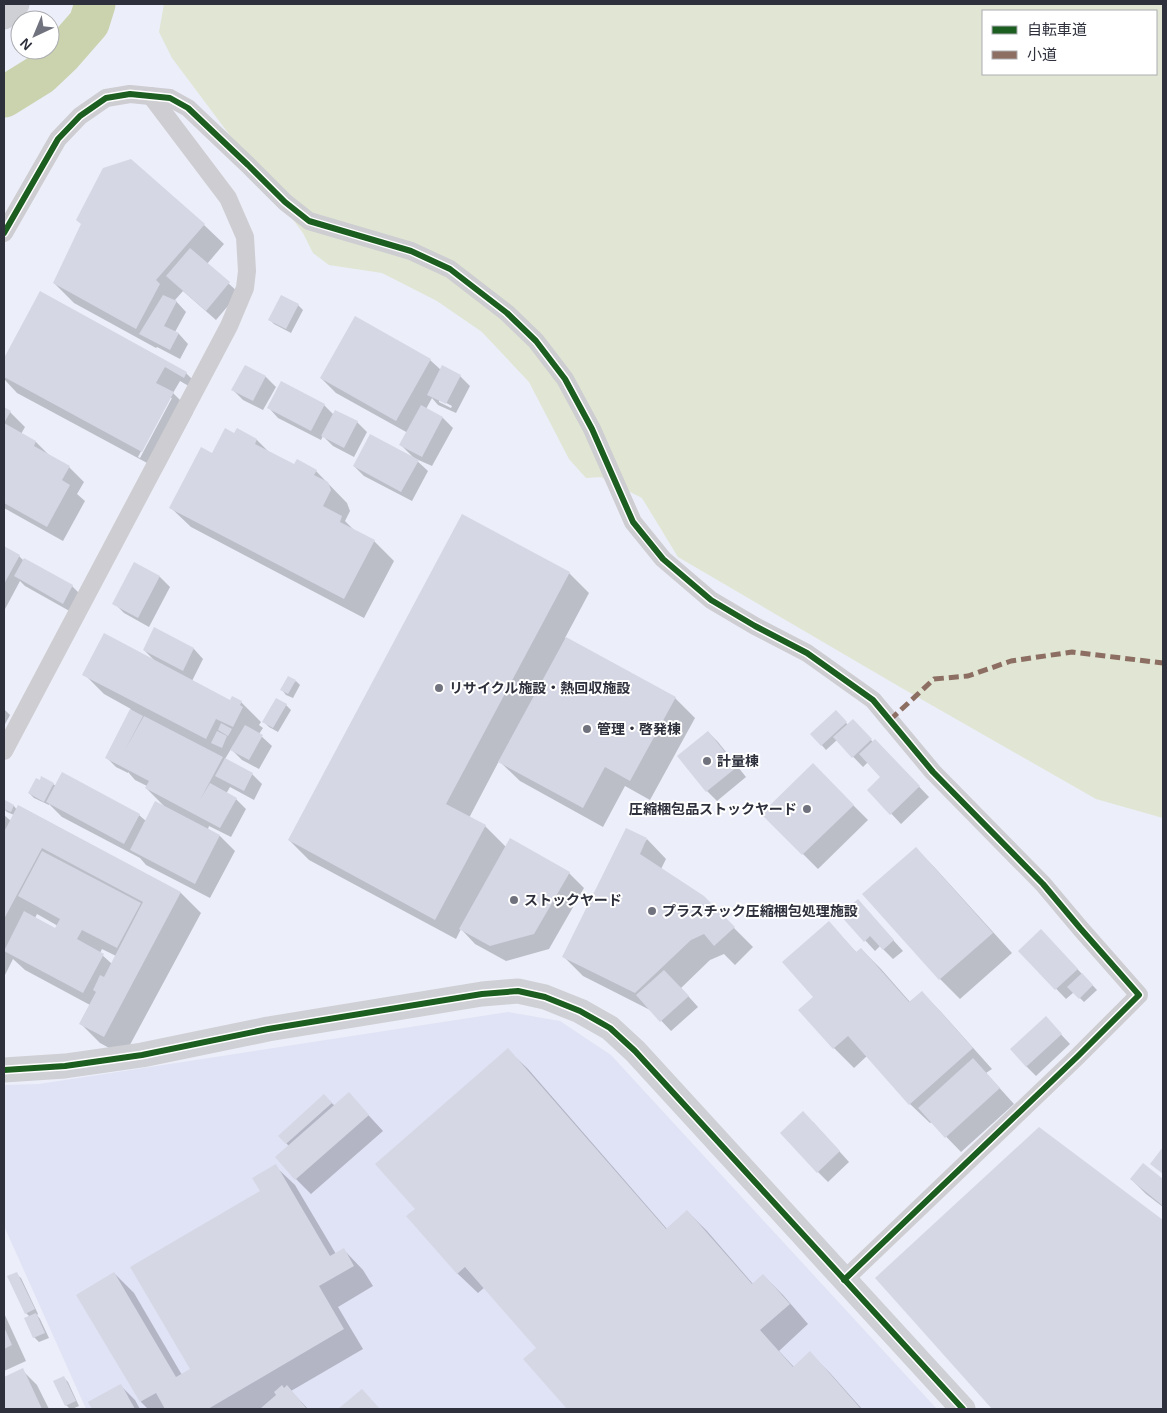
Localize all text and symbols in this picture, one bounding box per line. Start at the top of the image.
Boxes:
north arrow [10,10,60,60]
legend [982,10,1157,75]
text: 自転車道 [1027,21,1087,38]
text: N [17,35,35,54]
text: 小道 [1027,46,1057,63]
place label: リサイクル施設・熱回収施設 [449,680,630,696]
marker: リサイクル施設・熱回収施設 [433,682,445,694]
place label: 管理・啓発棟 [597,721,681,737]
marker: 管理・啓発棟 [581,723,593,735]
place label: 計量棟 [717,753,759,769]
marker: 計量棟 [701,755,713,767]
place label: 圧縮梱包品ストックヤード [629,801,797,817]
marker: 圧縮梱包品ストックヤード [801,803,813,815]
place label: ストックヤード [524,892,622,908]
marker: ストックヤード [508,894,520,906]
place label: プラスチック圧縮梱包処理施設 [662,903,858,919]
marker: プラスチック圧縮梱包処理施設 [646,905,658,917]

